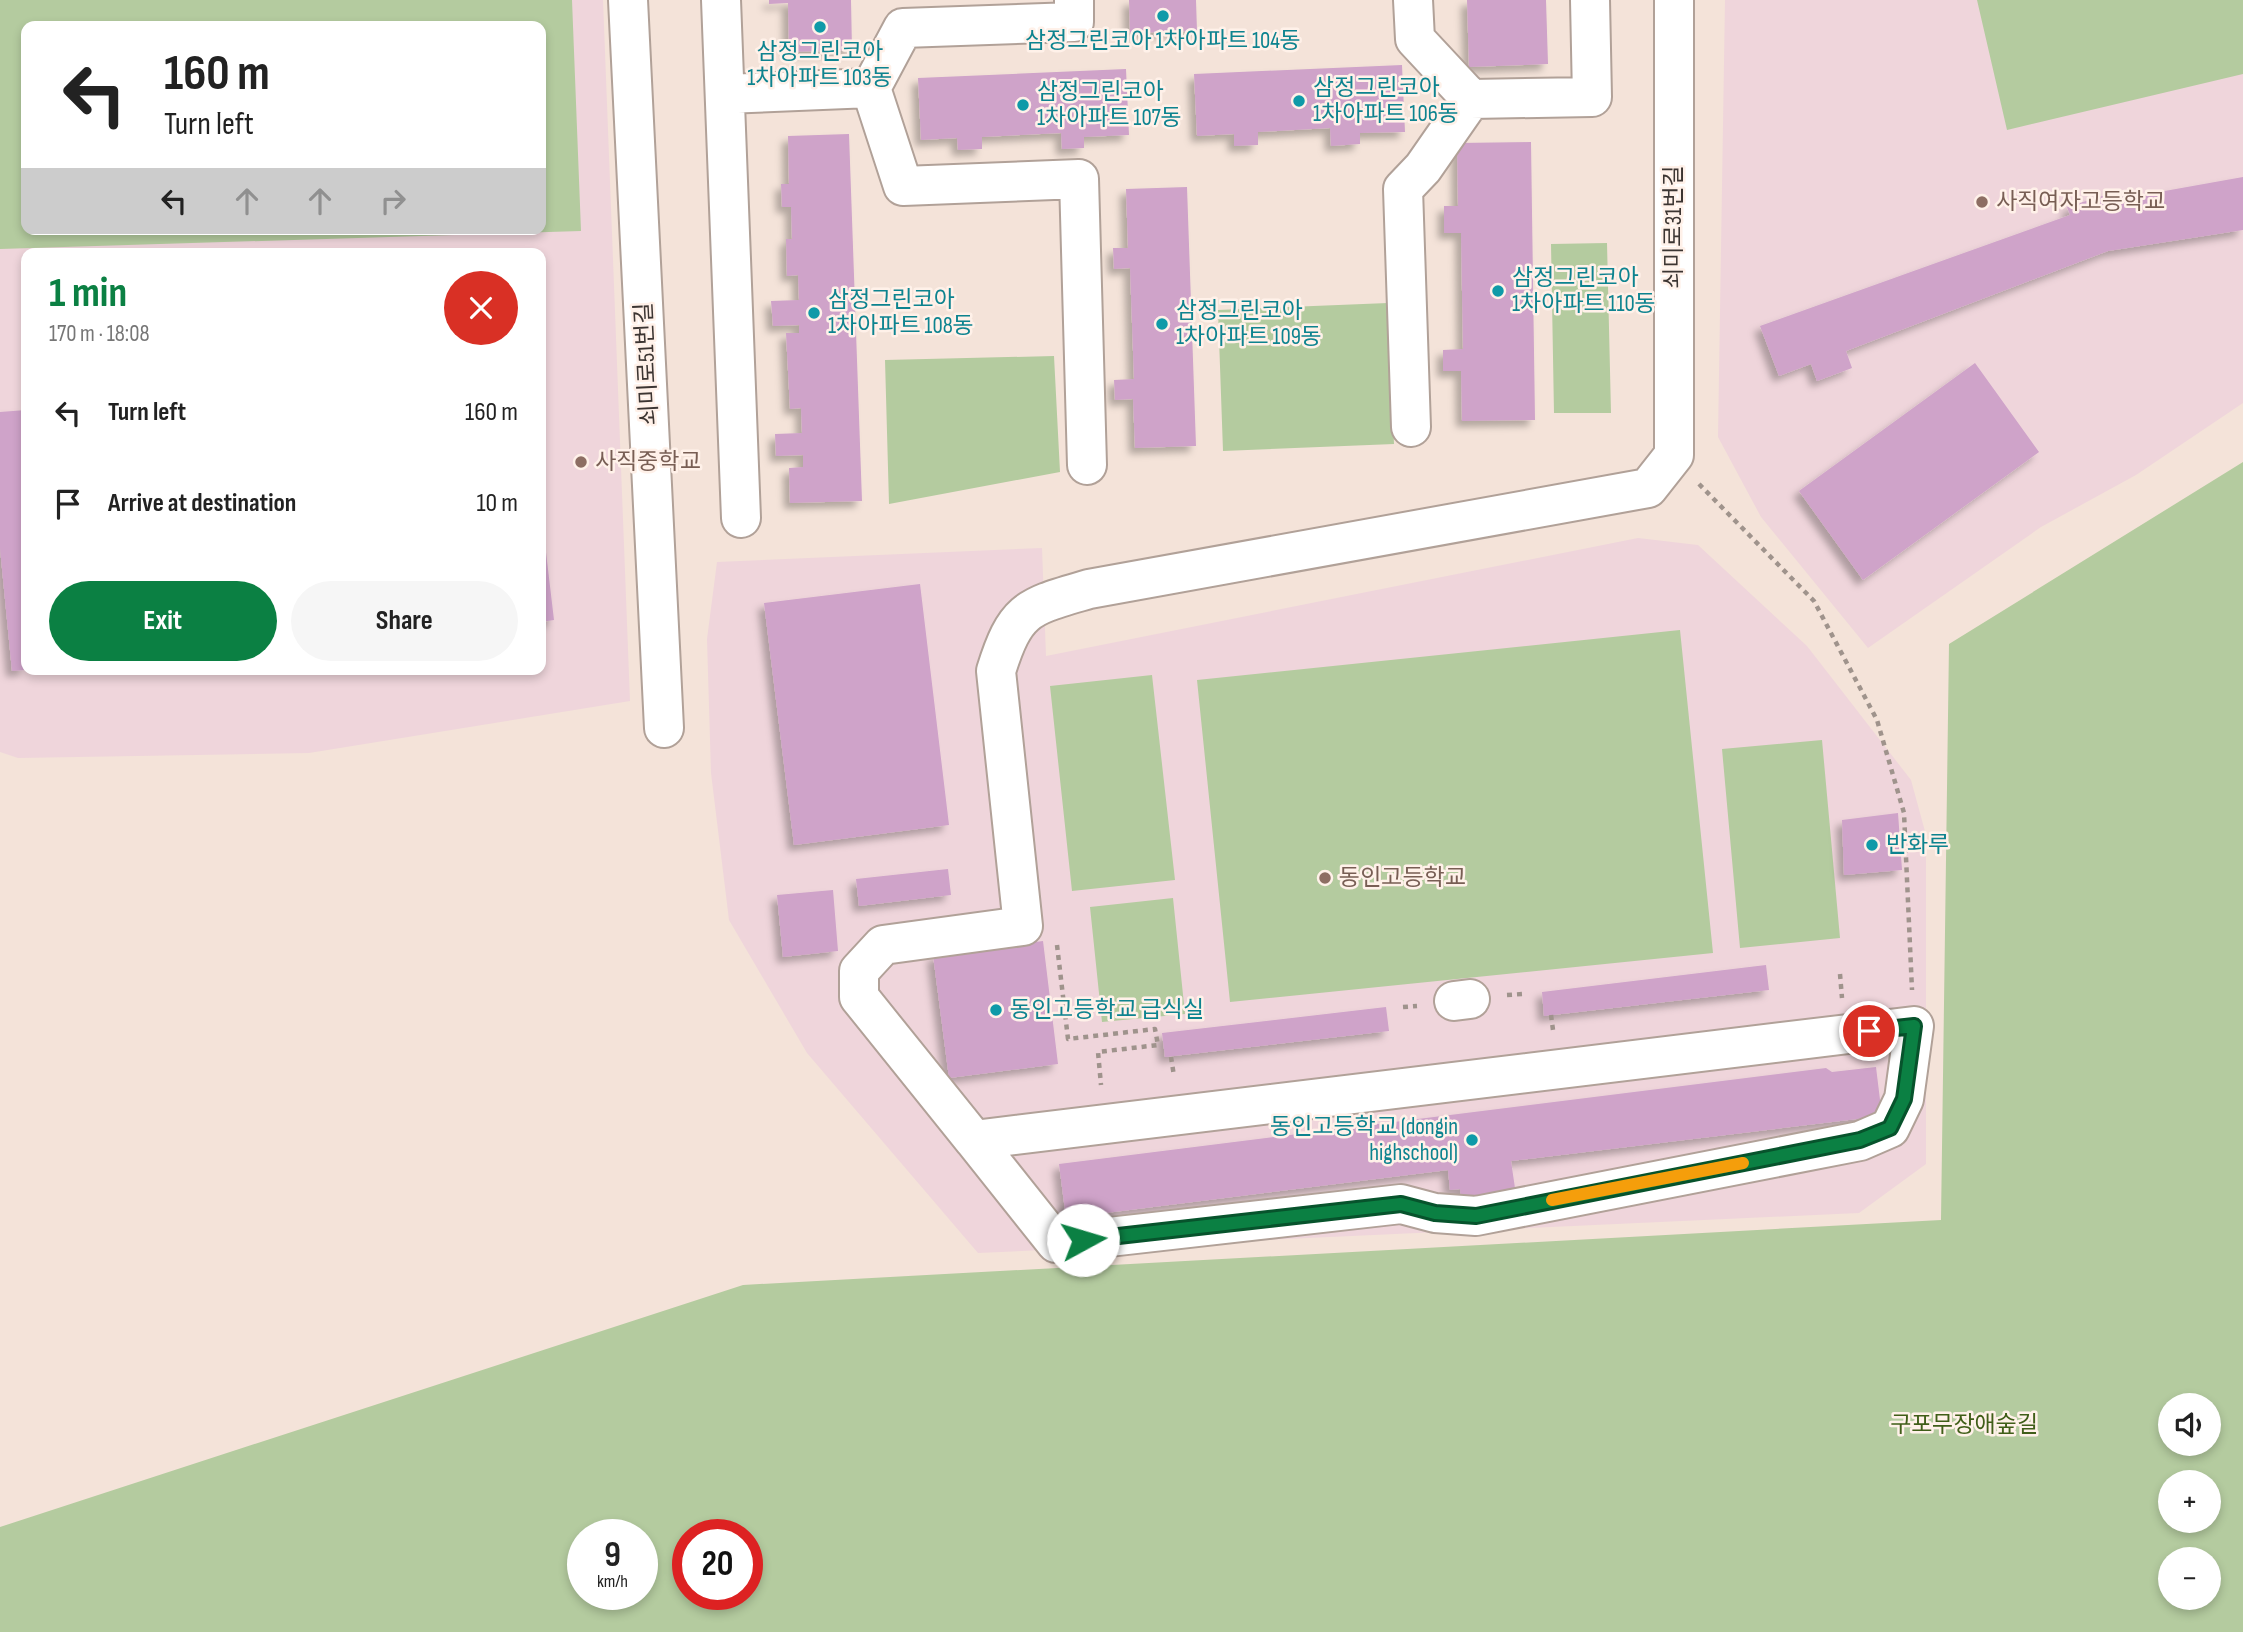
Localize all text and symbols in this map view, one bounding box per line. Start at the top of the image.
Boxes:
marker: 삼정그린코아 1차아파트 104동 [1155,8,1171,24]
marker: 삼정그린코아 1차아파트 103동 [812,19,828,35]
place label: 삼정그린코아 1차아파트 104동 [1025,27,1301,55]
place label: 삼정그린코아 1차아파트 103동 [747,38,893,92]
text: 160 m [164,45,270,104]
icon: left [49,49,140,140]
place label: 삼정그린코아 1차아파트 106동 [1313,74,1459,128]
place label: 삼정그린코아 1차아파트 107동 [1037,78,1182,132]
marker: 삼정그린코아 1차아파트 106동 [1291,93,1307,109]
marker: 삼정그린코아 1차아파트 107동 [1015,97,1031,113]
text: Turn left [164,105,254,144]
street label: 쇠미로31번길 [1660,165,1688,289]
icon: left [155,182,193,220]
icon: ahead [228,182,266,220]
icon: ahead [301,182,339,220]
icon: right [374,182,412,220]
place label: 사직여자고등학교 [1996,188,2165,216]
marker: 사직여자고등학교 [1974,194,1990,210]
place label: 삼정그린코아 1차아파트 110동 [1512,264,1656,318]
text: 1 min [49,268,127,319]
button: close [444,271,518,345]
marker: 삼정그린코아 1차아파트 110동 [1490,283,1506,299]
place label: 삼정그린코아 1차아파트 108동 [828,286,974,340]
place label: 삼정그린코아 1차아파트 109동 [1176,297,1322,351]
street label: 쇠미로51번길 [630,302,664,426]
marker: 삼정그린코아 1차아파트 108동 [806,305,822,321]
marker: 삼정그린코아 1차아파트 109동 [1154,316,1170,332]
text: 170 m · 18:08 [49,320,150,348]
icon: left [49,394,87,432]
text: Turn left [108,397,186,428]
text: 160 m [465,397,518,428]
place label: 사직중학교 [595,448,701,476]
marker: 사직중학교 [573,454,589,470]
icon: arrive [49,485,87,523]
text: Arrive at destination [108,488,296,519]
text: 10 m [476,488,518,519]
button: Exit [49,581,277,661]
button: Share [291,581,518,661]
place label: 반화루 [1886,831,1949,859]
marker: 반화루 [1864,837,1880,853]
place label: 동인고등학교 [1339,864,1466,892]
marker: 동인고등학교 [1317,870,1333,886]
place label: 동인고등학교 급식실 [1010,996,1204,1024]
pin [1839,1001,1899,1061]
marker: 동인고등학교 급식실 [988,1002,1004,1018]
icon: arrive [1850,1012,1888,1050]
place label: 동인고등학교 (dongin highschool) [1270,1113,1458,1167]
marker: 동인고등학교 (dongin highschool) [1464,1132,1480,1148]
position arrow [1046,1203,1120,1277]
map controls [2158,1393,2221,1610]
button: sound [2158,1393,2221,1456]
park label: 구포무장애숲길 [1890,1411,2038,1439]
button: + [2158,1470,2221,1533]
speed limit sign: 20 [672,1519,763,1610]
text: 9 [604,1534,621,1577]
button: − [2158,1547,2221,1610]
text: km/h [597,1571,628,1592]

